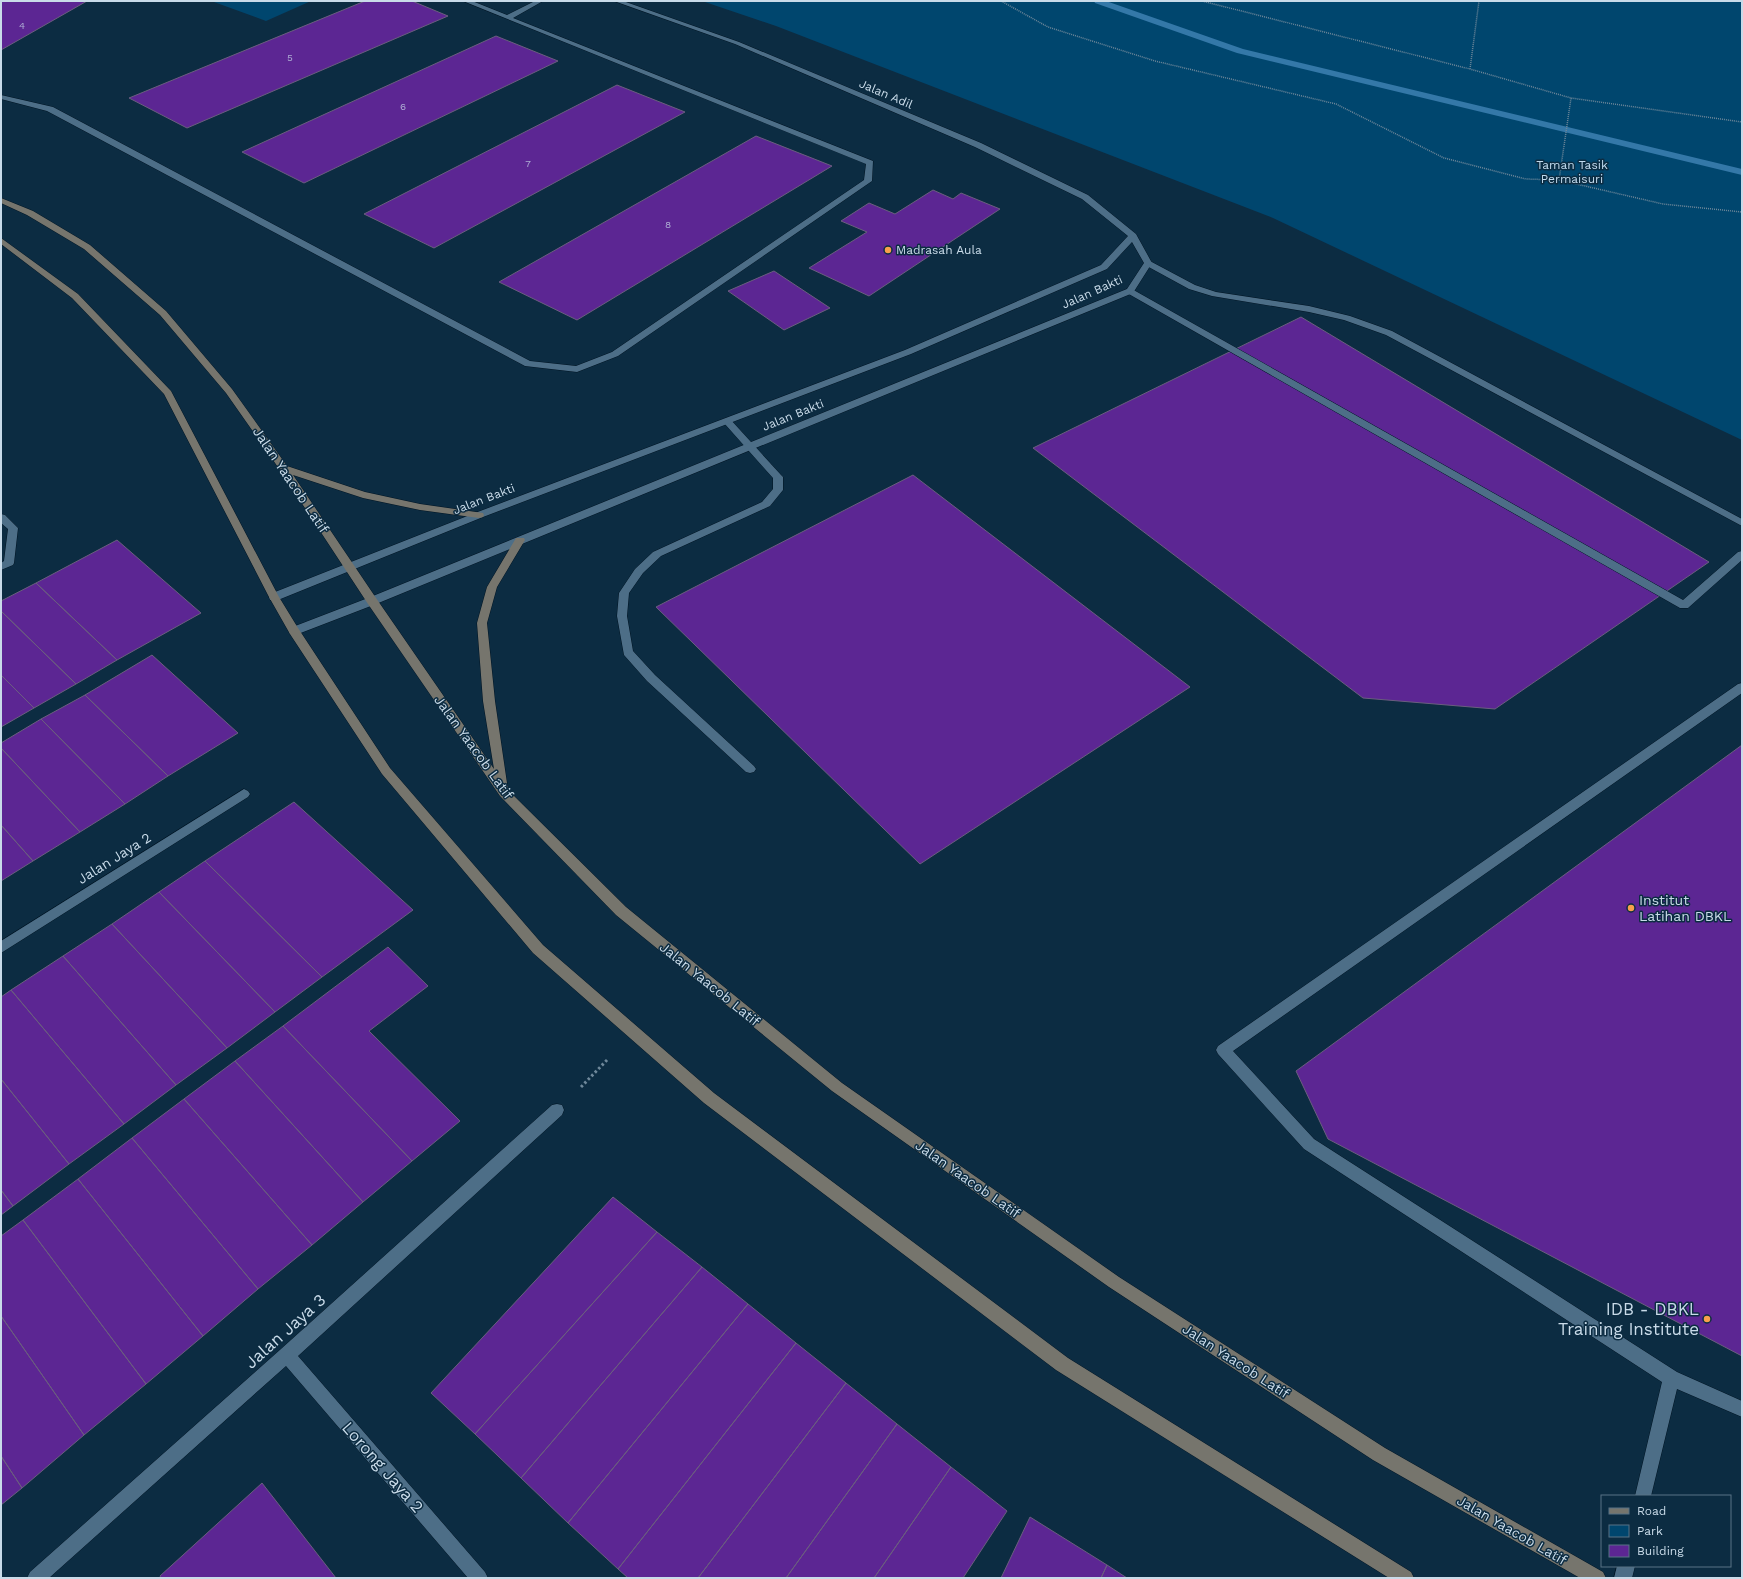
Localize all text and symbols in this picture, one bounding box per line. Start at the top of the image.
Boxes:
house number: 4 [19,20,25,31]
house number: 5 [287,52,293,63]
street label: Jalan Adil [857,76,915,112]
house number: 6 [400,101,406,112]
house number: 7 [525,158,531,169]
park label: Taman Tasik Permaisuri [1536,158,1608,186]
house number: 8 [665,219,671,230]
place label: Madrasah Aula [896,243,982,257]
marker: Madrasah Aula [883,245,893,255]
street label: Jalan Bakti [1059,272,1125,312]
street label: Jalan Bakti [760,396,826,434]
street label: Jalan Yaacob Latif [250,424,333,536]
street label: Jalan Bakti [451,481,517,517]
street label: Jalan Yaacob Latif [431,692,517,802]
street label: Jalan Jaya 2 [74,829,154,887]
place label: Institut Latihan DBKL [1639,892,1731,924]
marker: Institut Latihan DBKL [1626,903,1636,913]
street label: Jalan Yaacob Latif [657,939,764,1030]
street label: Jalan Yaacob Latif [913,1137,1024,1221]
street label: Jalan Jaya 3 [241,1290,329,1372]
place label: IDB - DBKL Training Institute [1558,1299,1699,1339]
marker: IDB - DBKL Training Institute [1702,1314,1712,1324]
street label: Jalan Yaacob Latif [1180,1320,1293,1402]
street label: Lorong Jaya 2 [338,1417,428,1517]
street label: Jalan Yaacob Latif [1454,1492,1570,1568]
legend [1601,1495,1731,1567]
text: Road [1637,1504,1666,1518]
text: Park [1637,1524,1663,1538]
text: Building [1637,1544,1684,1558]

